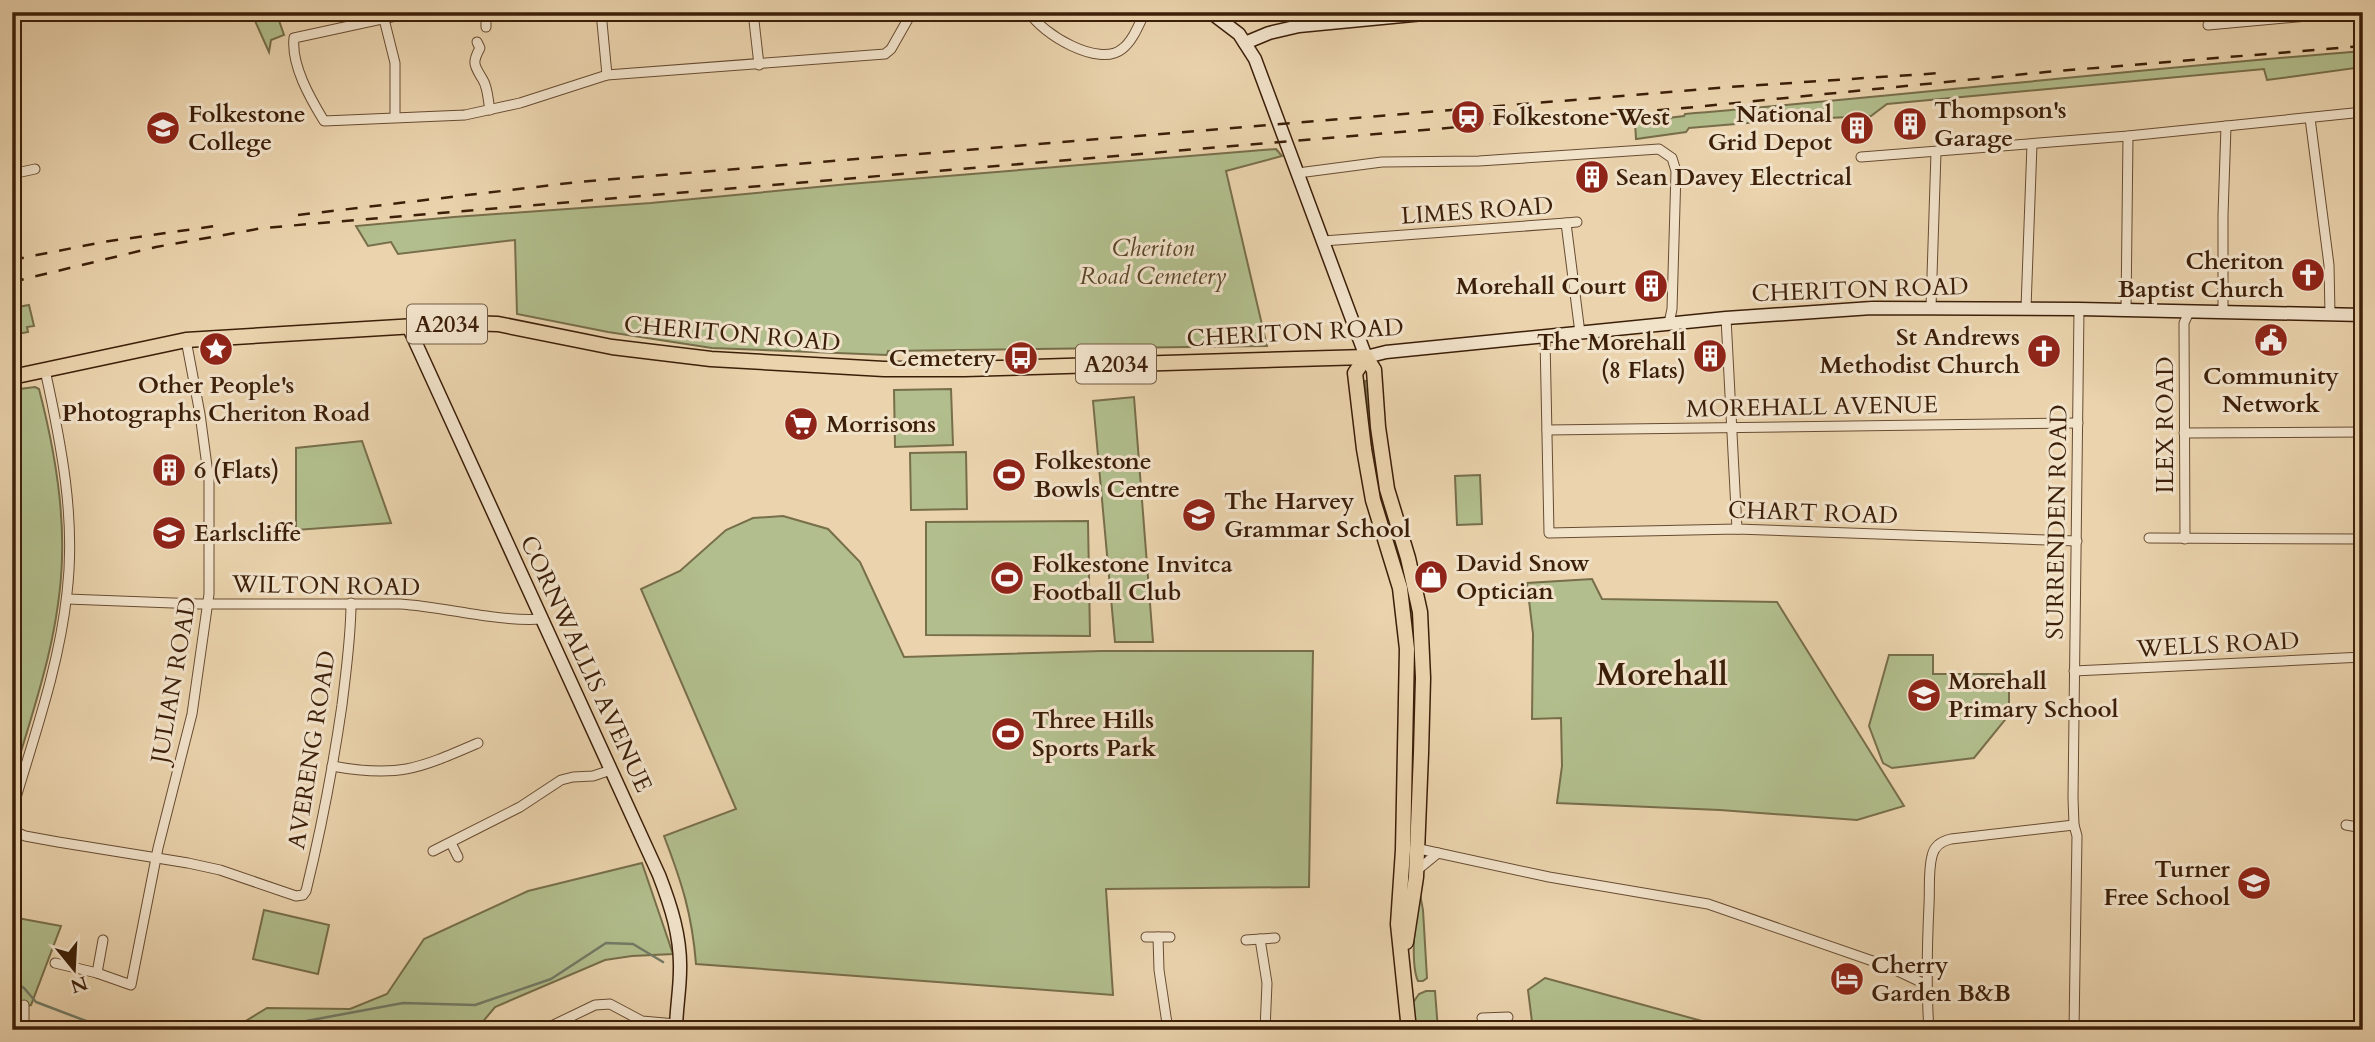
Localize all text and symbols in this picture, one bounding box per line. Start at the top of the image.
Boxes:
place label: Thompson's Garage [1934,94,2067,155]
place label: Folkestone College [188,98,306,159]
station icon: Folkestone West [1449,98,1487,136]
place label: National Grid Depot [1708,98,1833,159]
place label: Folkestone West [1492,101,1670,134]
building icon: Thompson's Garage [1891,105,1929,143]
school or university icon: Folkestone College [144,109,182,147]
building icon: National Grid Depot [1838,109,1876,147]
building icon: Sean Davey Electrical [1573,158,1611,196]
place label: Sean Davey Electrical [1616,161,1852,194]
street label: LIMES ROAD [1400,189,1554,233]
park label: Cheriton Road Cemetery [1080,232,1227,293]
place label: Cheriton Baptist Church [2118,245,2285,306]
church icon: Cheriton Baptist Church [2289,256,2327,294]
building icon: Morehall Court [1632,267,1670,305]
place label: Morehall Court [1456,270,1627,303]
street label: CHERITON ROAD [1751,270,1969,310]
road number: A2034 [407,304,487,344]
street label: CHERITON ROAD [622,308,842,360]
street label: CHERITON ROAD [1186,311,1404,355]
place label: St Andrews Methodist Church [1820,321,2020,382]
public building icon: Community Network [2252,321,2290,359]
place label: The Morehall (8 Flats) [1537,326,1686,387]
place icon: Other People's Photographs Cheriton Road [197,330,235,368]
church icon: St Andrews Methodist Church [2025,332,2063,370]
building icon: The Morehall (8 Flats) [1691,337,1729,375]
bus stop icon: Cemetery [1002,339,1040,377]
place label: Cemetery [889,342,996,375]
road number: A2034 [1076,344,1156,384]
street label: ILEX ROAD [2149,357,2182,493]
place label: Community Network [2203,360,2339,421]
place label: Other People's Photographs Cheriton Road [62,369,371,430]
street label: MOREHALL AVENUE [1686,388,1938,426]
street label: SURRENDEN ROAD [2038,404,2076,640]
supermarket icon: Morrisons [782,405,820,443]
place label: Morrisons [826,408,936,441]
place label: Folkestone Bowls Centre [1034,445,1180,506]
building icon: 6 (Flats) [150,451,188,489]
place label: 6 (Flats) [194,454,279,487]
sports icon: Folkestone Bowls Centre [990,456,1028,494]
place label: The Harvey Grammar School [1224,485,1411,546]
street label: CHART ROAD [1727,494,1899,532]
school or university icon: The Harvey Grammar School [1180,496,1218,534]
school or university icon: Earlscliffe [150,514,188,552]
place label: Earlscliffe [194,517,301,550]
street label: CORNWALLIS AVENUE [512,530,660,798]
place label: David Snow Optician [1456,547,1590,608]
place label: Folkestone Invitca Football Club [1032,548,1233,609]
shop icon: David Snow Optician [1412,558,1450,596]
sports icon: Folkestone Invitca Football Club [988,559,1026,597]
street label: WILTON ROAD [231,568,420,604]
street label: JULIAN ROAD [143,594,205,769]
street label: WELLS ROAD [2135,624,2300,666]
street label: AVERENG ROAD [280,648,344,852]
district label: Morehall [1596,653,1728,697]
place label: Morehall Primary School [1948,665,2119,726]
school or university icon: Morehall Primary School [1905,676,1943,714]
place label: Three Hills Sports Park [1032,704,1156,765]
sports icon: Three Hills Sports Park [989,715,1027,753]
place label: Turner Free School [2103,853,2230,914]
school or university icon: Turner Free School [2235,864,2273,902]
north arrow [38,934,108,1004]
place label: Cherry Garden B&B [1871,949,2011,1010]
hotel icon: Cherry Garden B&B [1828,960,1866,998]
text: N [67,969,91,999]

